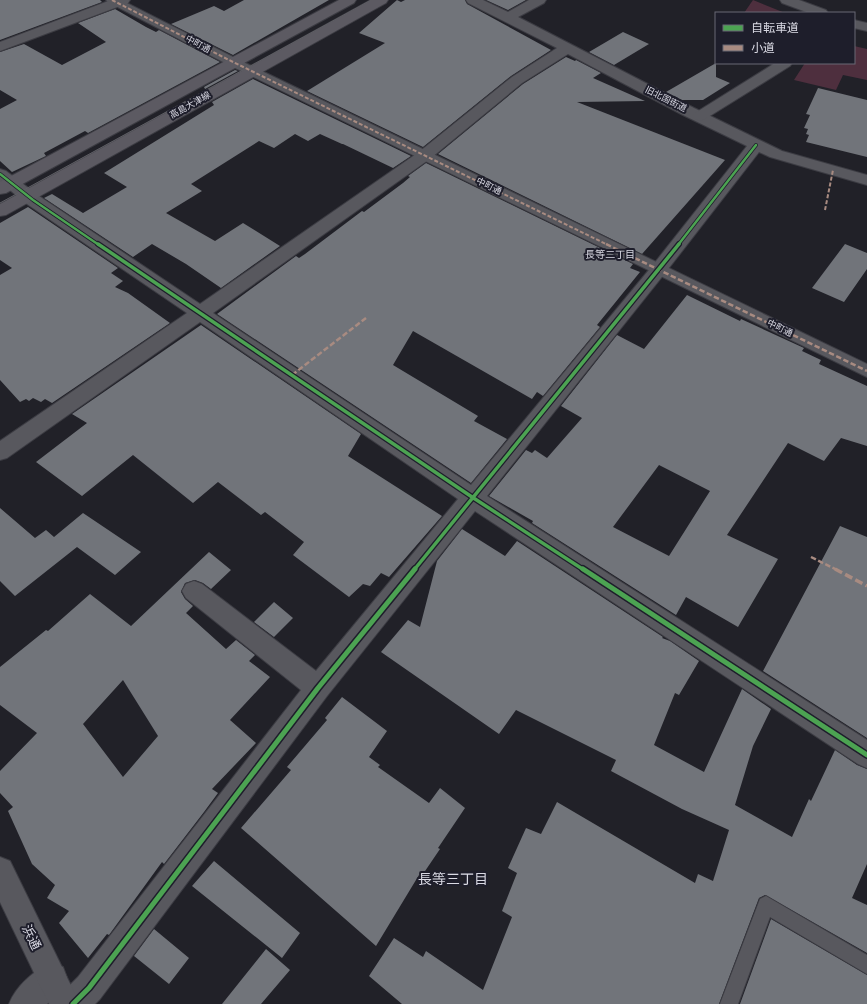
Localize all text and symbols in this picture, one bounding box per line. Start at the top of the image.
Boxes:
legend [715,12,855,64]
text: 自転車道 [751,19,799,36]
street label: 中町通 [183,31,213,56]
text: 小道 [751,39,775,56]
street label: 旧北国街道 [643,83,689,115]
street label: 高島大津線 [167,87,213,121]
street label: 中町通 [474,174,504,197]
district label: 長等二丁目 [585,247,635,261]
street label: 中町通 [765,316,795,339]
district label: 長等三丁目 [418,869,488,888]
street label: 浜通 [18,921,46,953]

